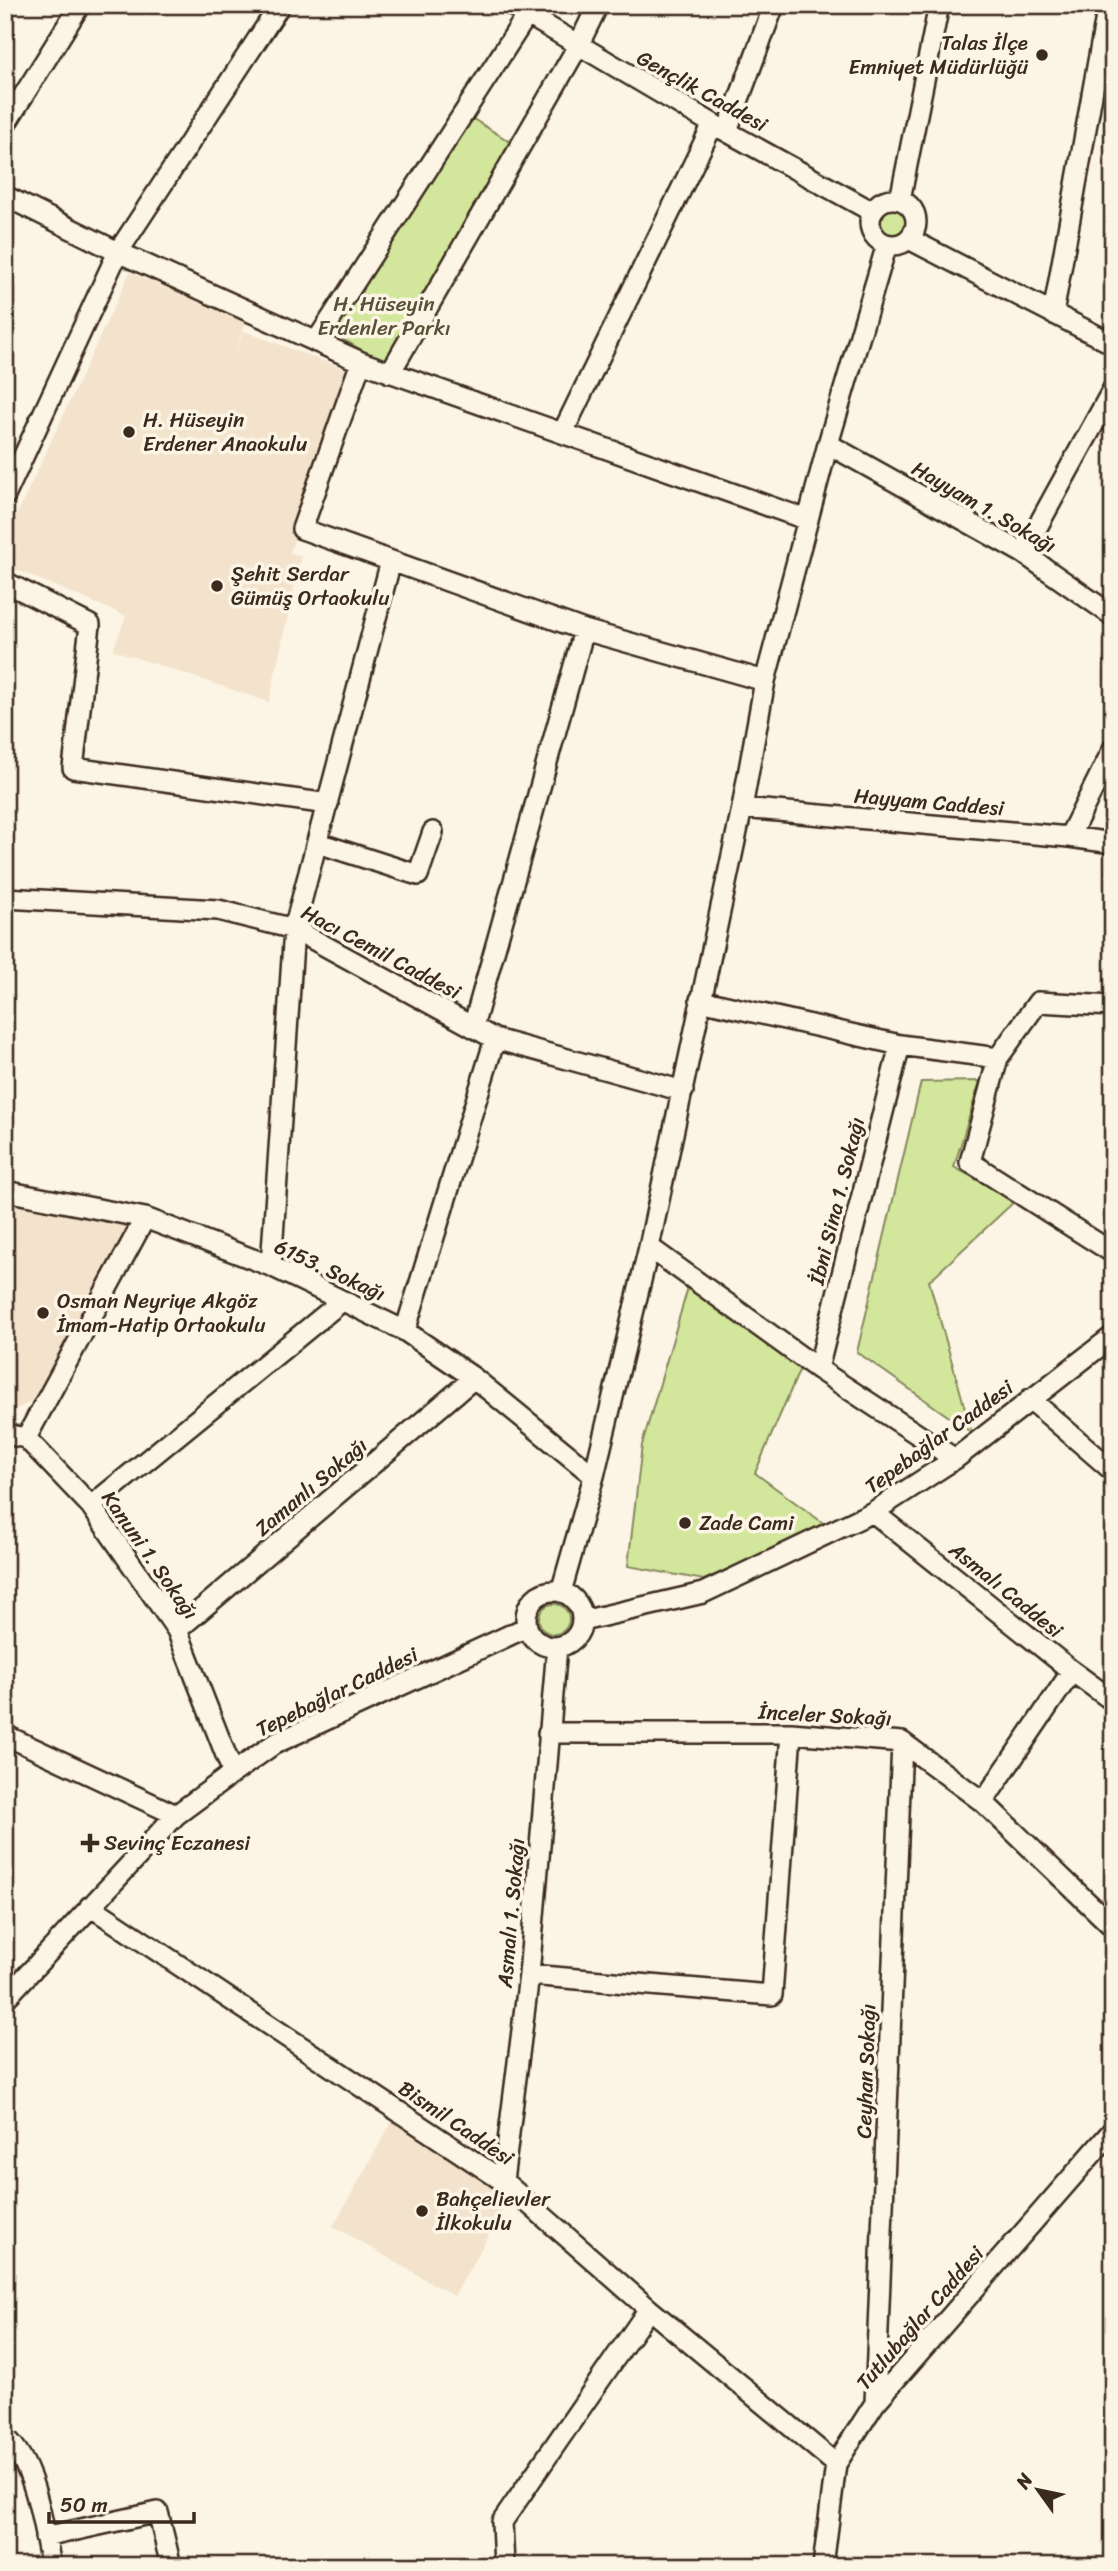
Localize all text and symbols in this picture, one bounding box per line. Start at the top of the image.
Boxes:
place label: Talas İlçe Emniyet Müdürlüğü [848,24,1029,86]
street label: Gençlik Caddesi [629,39,776,143]
marker: Talas İlçe Emniyet Müdürlüğü [1034,47,1050,63]
park label: H. Hüseyin Erdenler Parkı [317,285,451,347]
place label: H. Hüseyin Erdener Anaokulu [143,401,307,463]
marker: H. Hüseyin Erdener Anaokulu [121,424,137,440]
street label: Hayyam 1. Sokağı [904,450,1064,564]
place label: Şehit Serdar Gümüş Ortaokulu [231,555,390,617]
marker: Şehit Serdar Gümüş Ortaokulu [209,578,225,594]
street label: Hayyam Caddesi [852,777,1007,828]
street label: Hacı Cemil Caddesi [294,894,469,1011]
street label: İbni Sina 1. Sokağı [798,1113,876,1290]
street label: 6153. Sokağı [268,1228,392,1312]
place label: Osman Neyriye Akgöz İmam-Hatip Ortaokulu [56,1282,266,1344]
marker: Osman Neyriye Akgöz İmam-Hatip Ortaokulu [35,1305,51,1321]
street label: Tepebağlar Caddesi [856,1369,1023,1504]
street label: Zamanlı Sokağı [245,1428,377,1546]
street label: Kanuni 1. Sokağı [91,1482,209,1628]
place label: Zade Cami [699,1504,795,1542]
marker: Zade Cami [677,1515,693,1531]
street label: Asmalı Caddesi [940,1531,1073,1649]
street label: Tepebağlar Caddesi [249,1636,426,1748]
street label: İnceler Sokağı [756,1692,893,1737]
place label: Sevinç Eczanesi [104,1824,251,1862]
marker: Sevinç Eczanesi [82,1835,98,1851]
street label: Asmalı 1. Sokağı [485,1836,536,1990]
street label: Ceyhan Sokağı [845,2003,887,2139]
street label: Bismil Caddesi [390,2070,523,2177]
place label: Bahçelievler İlkokulu [435,2180,551,2242]
marker: Bahçelievler İlkokulu [414,2203,430,2219]
street label: Tutlubağlar Caddesi [846,2236,995,2399]
north arrow [1002,2456,1072,2526]
text: N [1006,2466,1042,2496]
scale bar [49,2480,194,2524]
text: 50 m [60,2486,108,2524]

